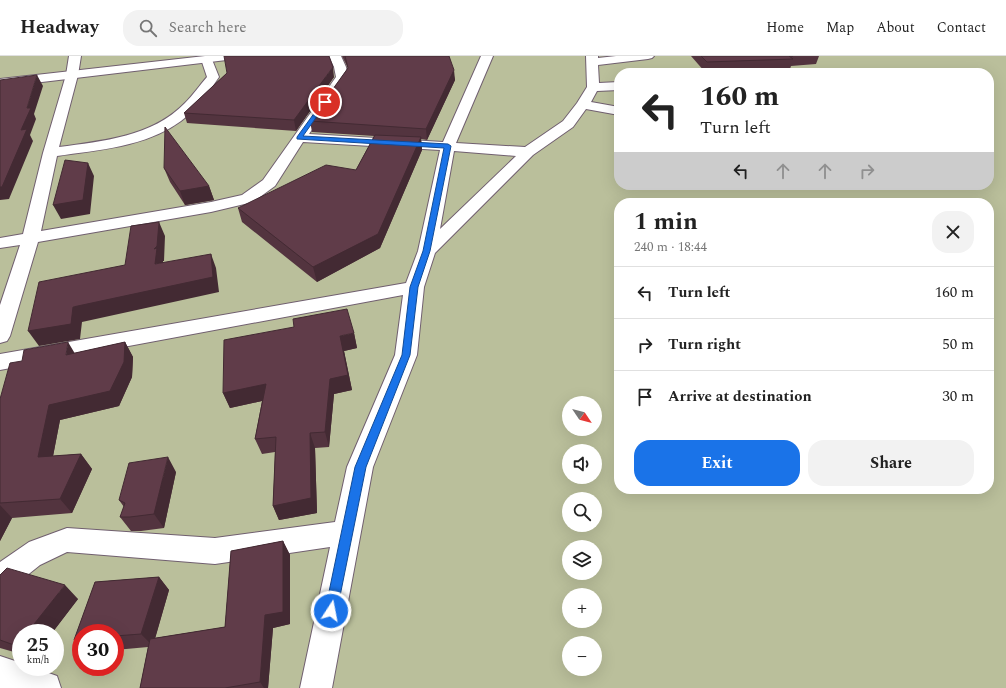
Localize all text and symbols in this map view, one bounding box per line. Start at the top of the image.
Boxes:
search box [123,10,403,46]
text: Headway [20,13,99,42]
text: Search here [169,16,247,39]
icon: search [137,17,159,39]
text: Home [766,17,804,38]
text: Map [826,17,854,38]
text: About [876,17,915,38]
text: Contact [937,17,986,38]
text: 160 m [700,75,779,118]
icon: left [634,84,686,136]
pin [308,85,342,119]
icon: arrive [314,91,336,113]
text: Turn left [700,114,771,141]
icon: left [730,160,752,182]
icon: ahead [772,160,794,182]
icon: ahead [814,160,836,182]
icon: right [856,160,878,182]
text: 1 min [634,204,698,240]
button: close [932,211,974,253]
text: 240 m · 18:44 [634,237,707,257]
text: Turn left [668,281,730,304]
text: 160 m [935,281,974,304]
icon: left [634,282,656,304]
text: Turn right [668,333,741,356]
text: 50 m [942,333,974,356]
icon: right [634,334,656,356]
text: Arrive at destination [668,385,812,408]
text: 30 m [942,385,974,408]
icon: arrive [634,386,656,408]
north arrow [562,396,602,436]
map controls [562,396,602,676]
button: Exit [634,440,800,486]
button: Share [808,440,974,486]
button: sound [562,444,602,484]
button: search [562,492,602,532]
button: layers [562,540,602,580]
button: + [562,588,602,628]
position arrow [310,590,352,632]
speed limit sign: 30 [72,624,124,676]
text: 25 [27,630,49,660]
button: − [562,636,602,676]
text: km/h [27,652,49,668]

